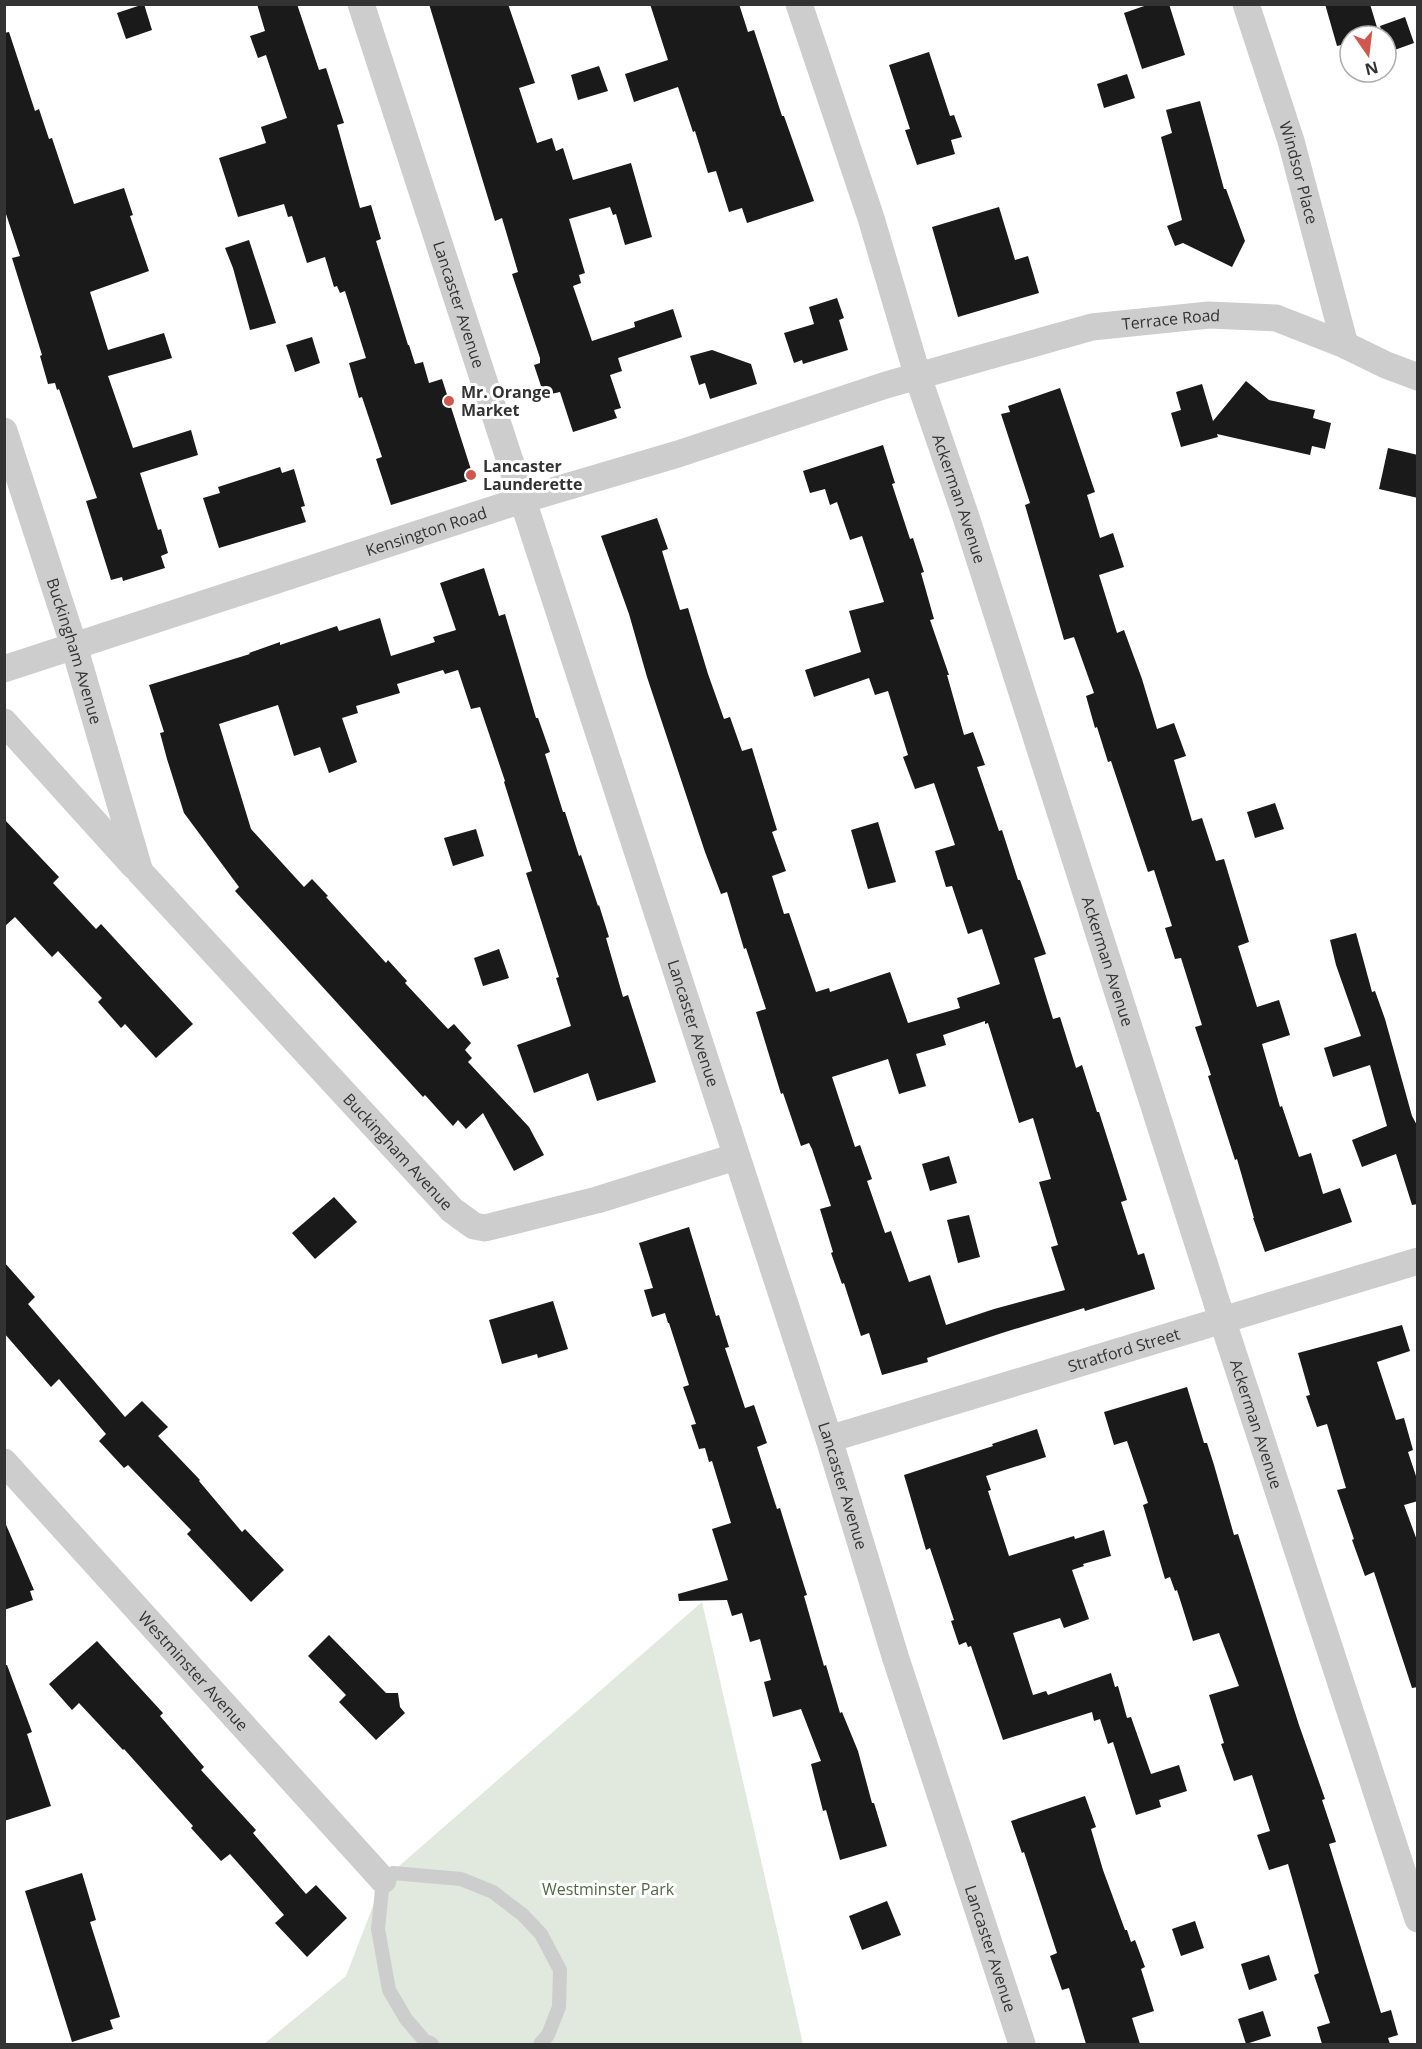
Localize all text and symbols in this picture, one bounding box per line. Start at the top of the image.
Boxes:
north arrow [1338,24,1398,84]
text: N [1363,56,1381,81]
street label: Windsor Place [1274,119,1324,227]
street label: Lancaster Avenue [428,238,490,371]
street label: Terrace Road [1121,304,1221,335]
place label: Mr. Orange Market [461,381,551,421]
marker: Mr. Orange Market [442,394,456,408]
street label: Ackerman Avenue [927,431,991,566]
place label: Lancaster Launderette [483,455,582,495]
marker: Lancaster Launderette [464,468,478,482]
street label: Kensington Road [363,501,490,561]
street label: Buckingham Avenue [41,575,107,727]
street label: Ackerman Avenue [1077,894,1139,1029]
street label: Lancaster Avenue [662,957,724,1090]
street label: Buckingham Avenue [338,1088,458,1215]
street label: Stratford Street [1065,1323,1183,1377]
street label: Ackerman Avenue [1225,1356,1288,1492]
street label: Lancaster Avenue [813,1419,873,1552]
street label: Westminster Avenue [133,1606,253,1736]
park label: Westminster Park [542,1878,675,1900]
street label: Lancaster Avenue [960,1882,1022,2015]

